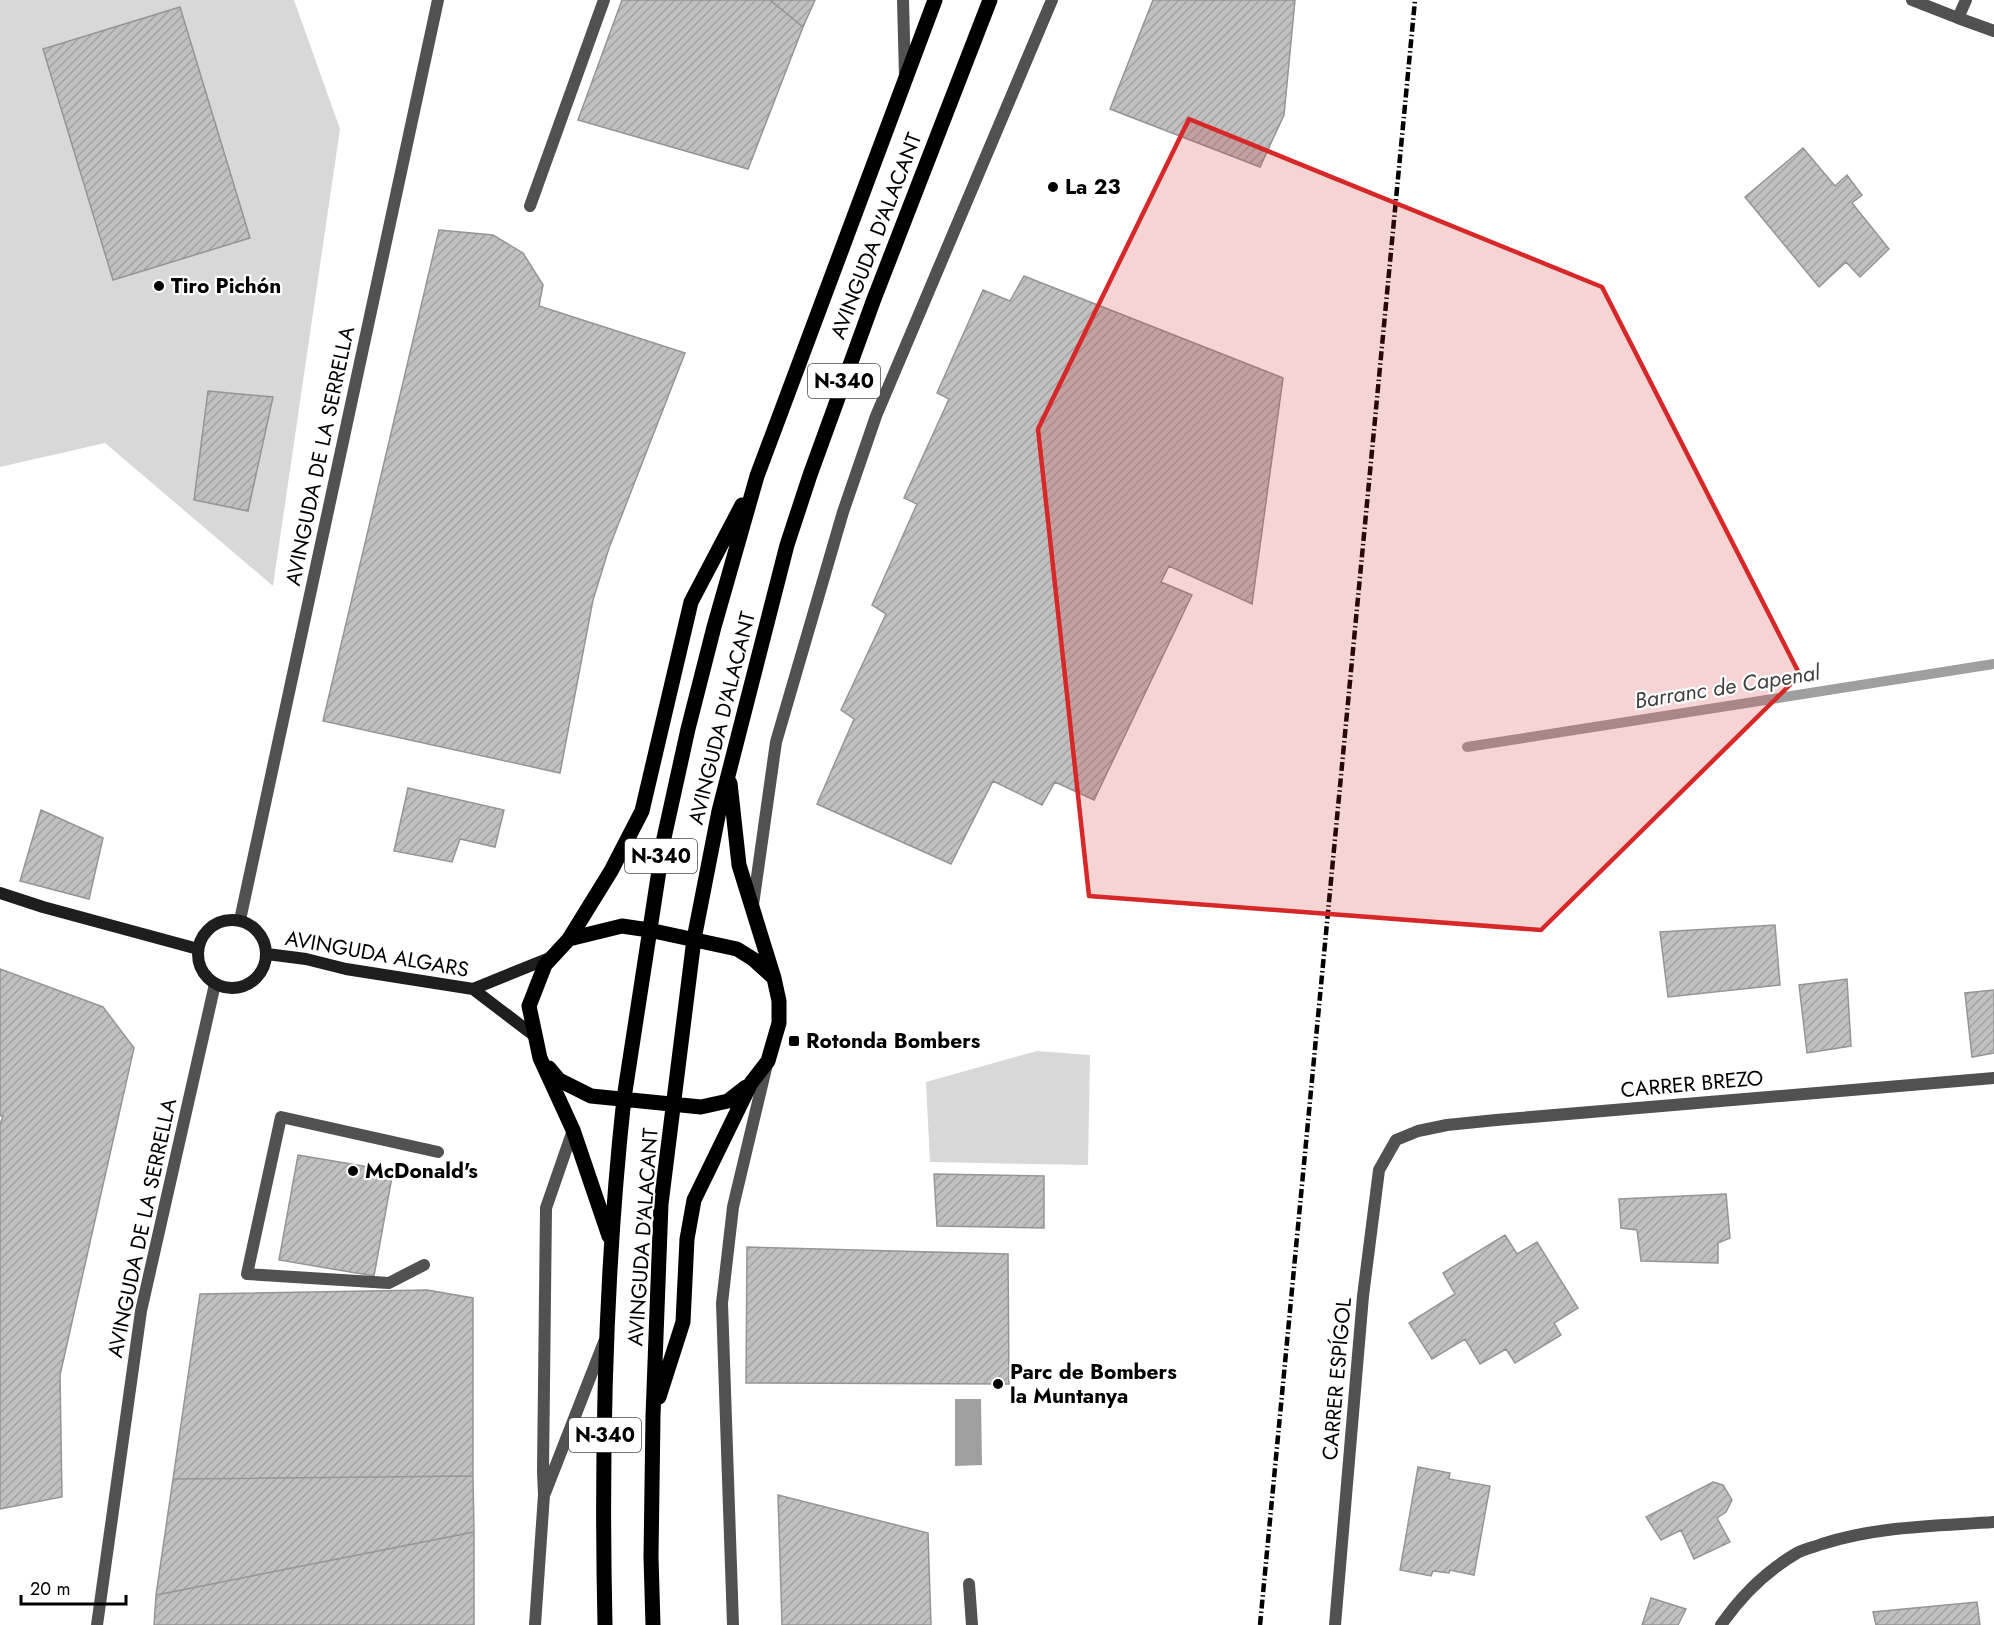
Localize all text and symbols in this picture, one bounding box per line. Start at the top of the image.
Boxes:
street label: AVINGUDA D'ALACANT [823,128,929,343]
place label: La 23 [1065,172,1121,202]
marker: La 23 [1046,180,1060,194]
place label: Tiro Pichón [171,271,281,301]
marker: Tiro Pichón [152,279,166,293]
street label: AVINGUDA DE LA SERRELLA [278,324,362,588]
road number: N-340 [808,364,880,398]
street label: AVINGUDA D'ALACANT [681,608,763,828]
water label: Barranc de Capenal [1632,655,1823,716]
road number: N-340 [625,839,697,873]
street label: AVINGUDA ALGARS [283,923,471,985]
place label: Rotonda Bombers [806,1026,981,1056]
marker: Rotonda Bombers [787,1034,801,1048]
street label: CARRER BREZO [1619,1063,1765,1105]
street label: AVINGUDA DE LA SERRELLA [100,1096,184,1360]
street label: AVINGUDA D'ALACANT [620,1127,666,1347]
place label: McDonald's [365,1156,478,1186]
marker: McDonald's [346,1164,360,1178]
street label: CARRER ESPÍGOL [1315,1296,1359,1462]
place label: Parc de Bombers la Muntanya [1010,1357,1177,1411]
marker: Parc de Bombers la Muntanya [991,1377,1005,1391]
road number: N-340 [569,1418,641,1452]
scale bar [21,1568,126,1606]
text: 20 m [30,1576,70,1602]

